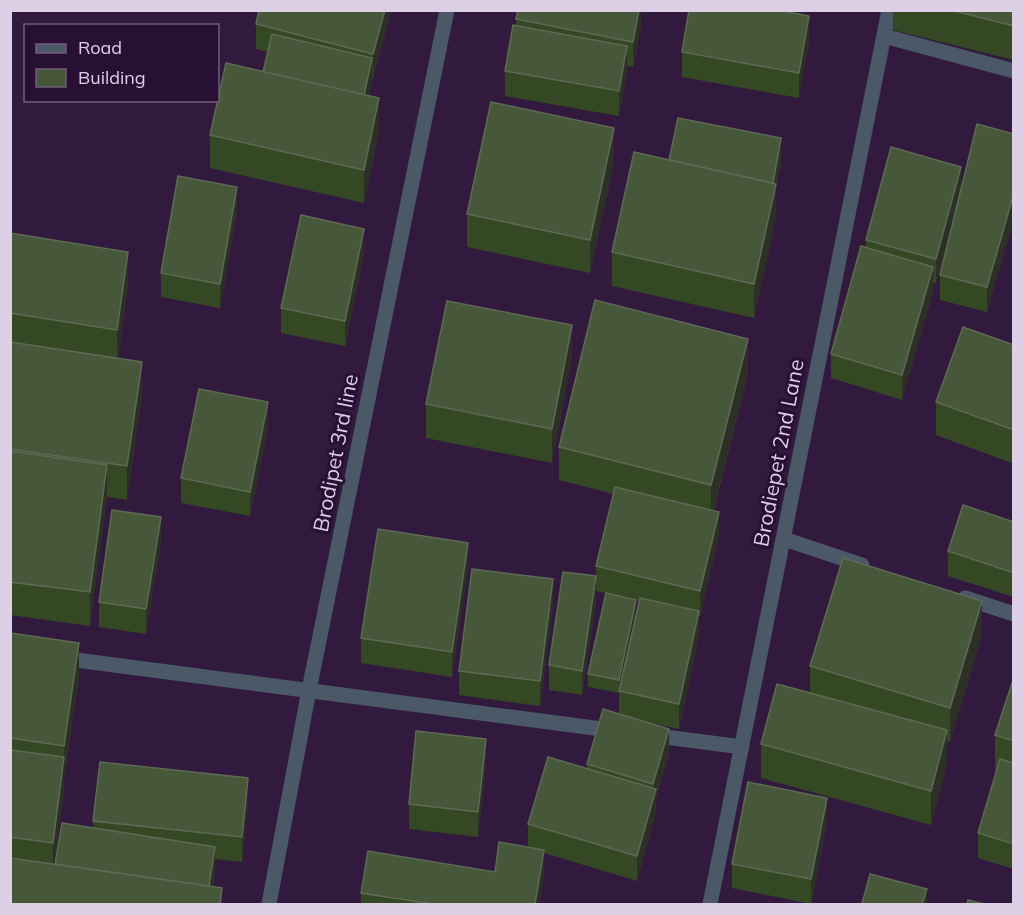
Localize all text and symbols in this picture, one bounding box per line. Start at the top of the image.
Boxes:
legend [24,24,219,102]
text: Road [78,36,122,59]
text: Building [78,66,146,89]
street label: Brodiepet 2nd Lane [747,357,809,549]
street label: Brodipet 3rd line [307,372,363,534]

